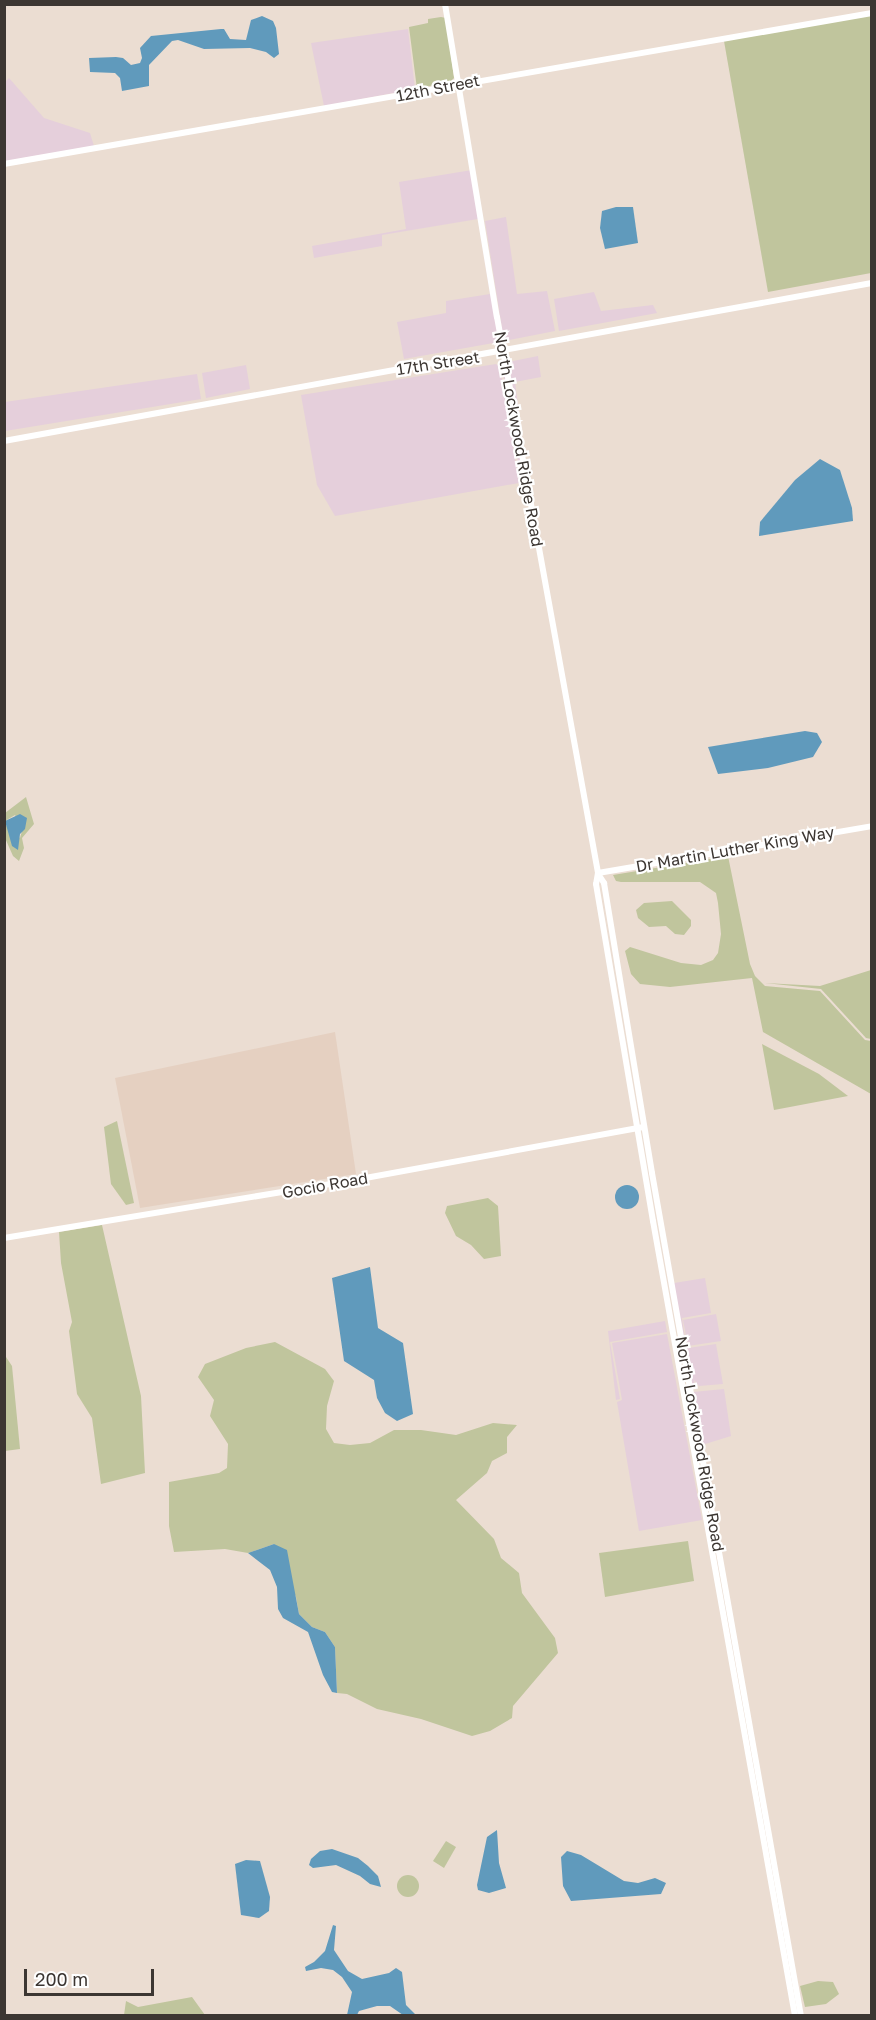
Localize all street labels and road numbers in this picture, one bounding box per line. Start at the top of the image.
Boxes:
street label: 12th Street [395,71,481,105]
street label: North Lockwood Ridge Road [491,330,547,548]
street label: 17th Street [395,347,481,379]
street label: Dr Martin Luther King Way [634,822,836,876]
street label: Gocio Road [281,1168,369,1202]
street label: North Lockwood Ridge Road [672,1335,728,1553]

